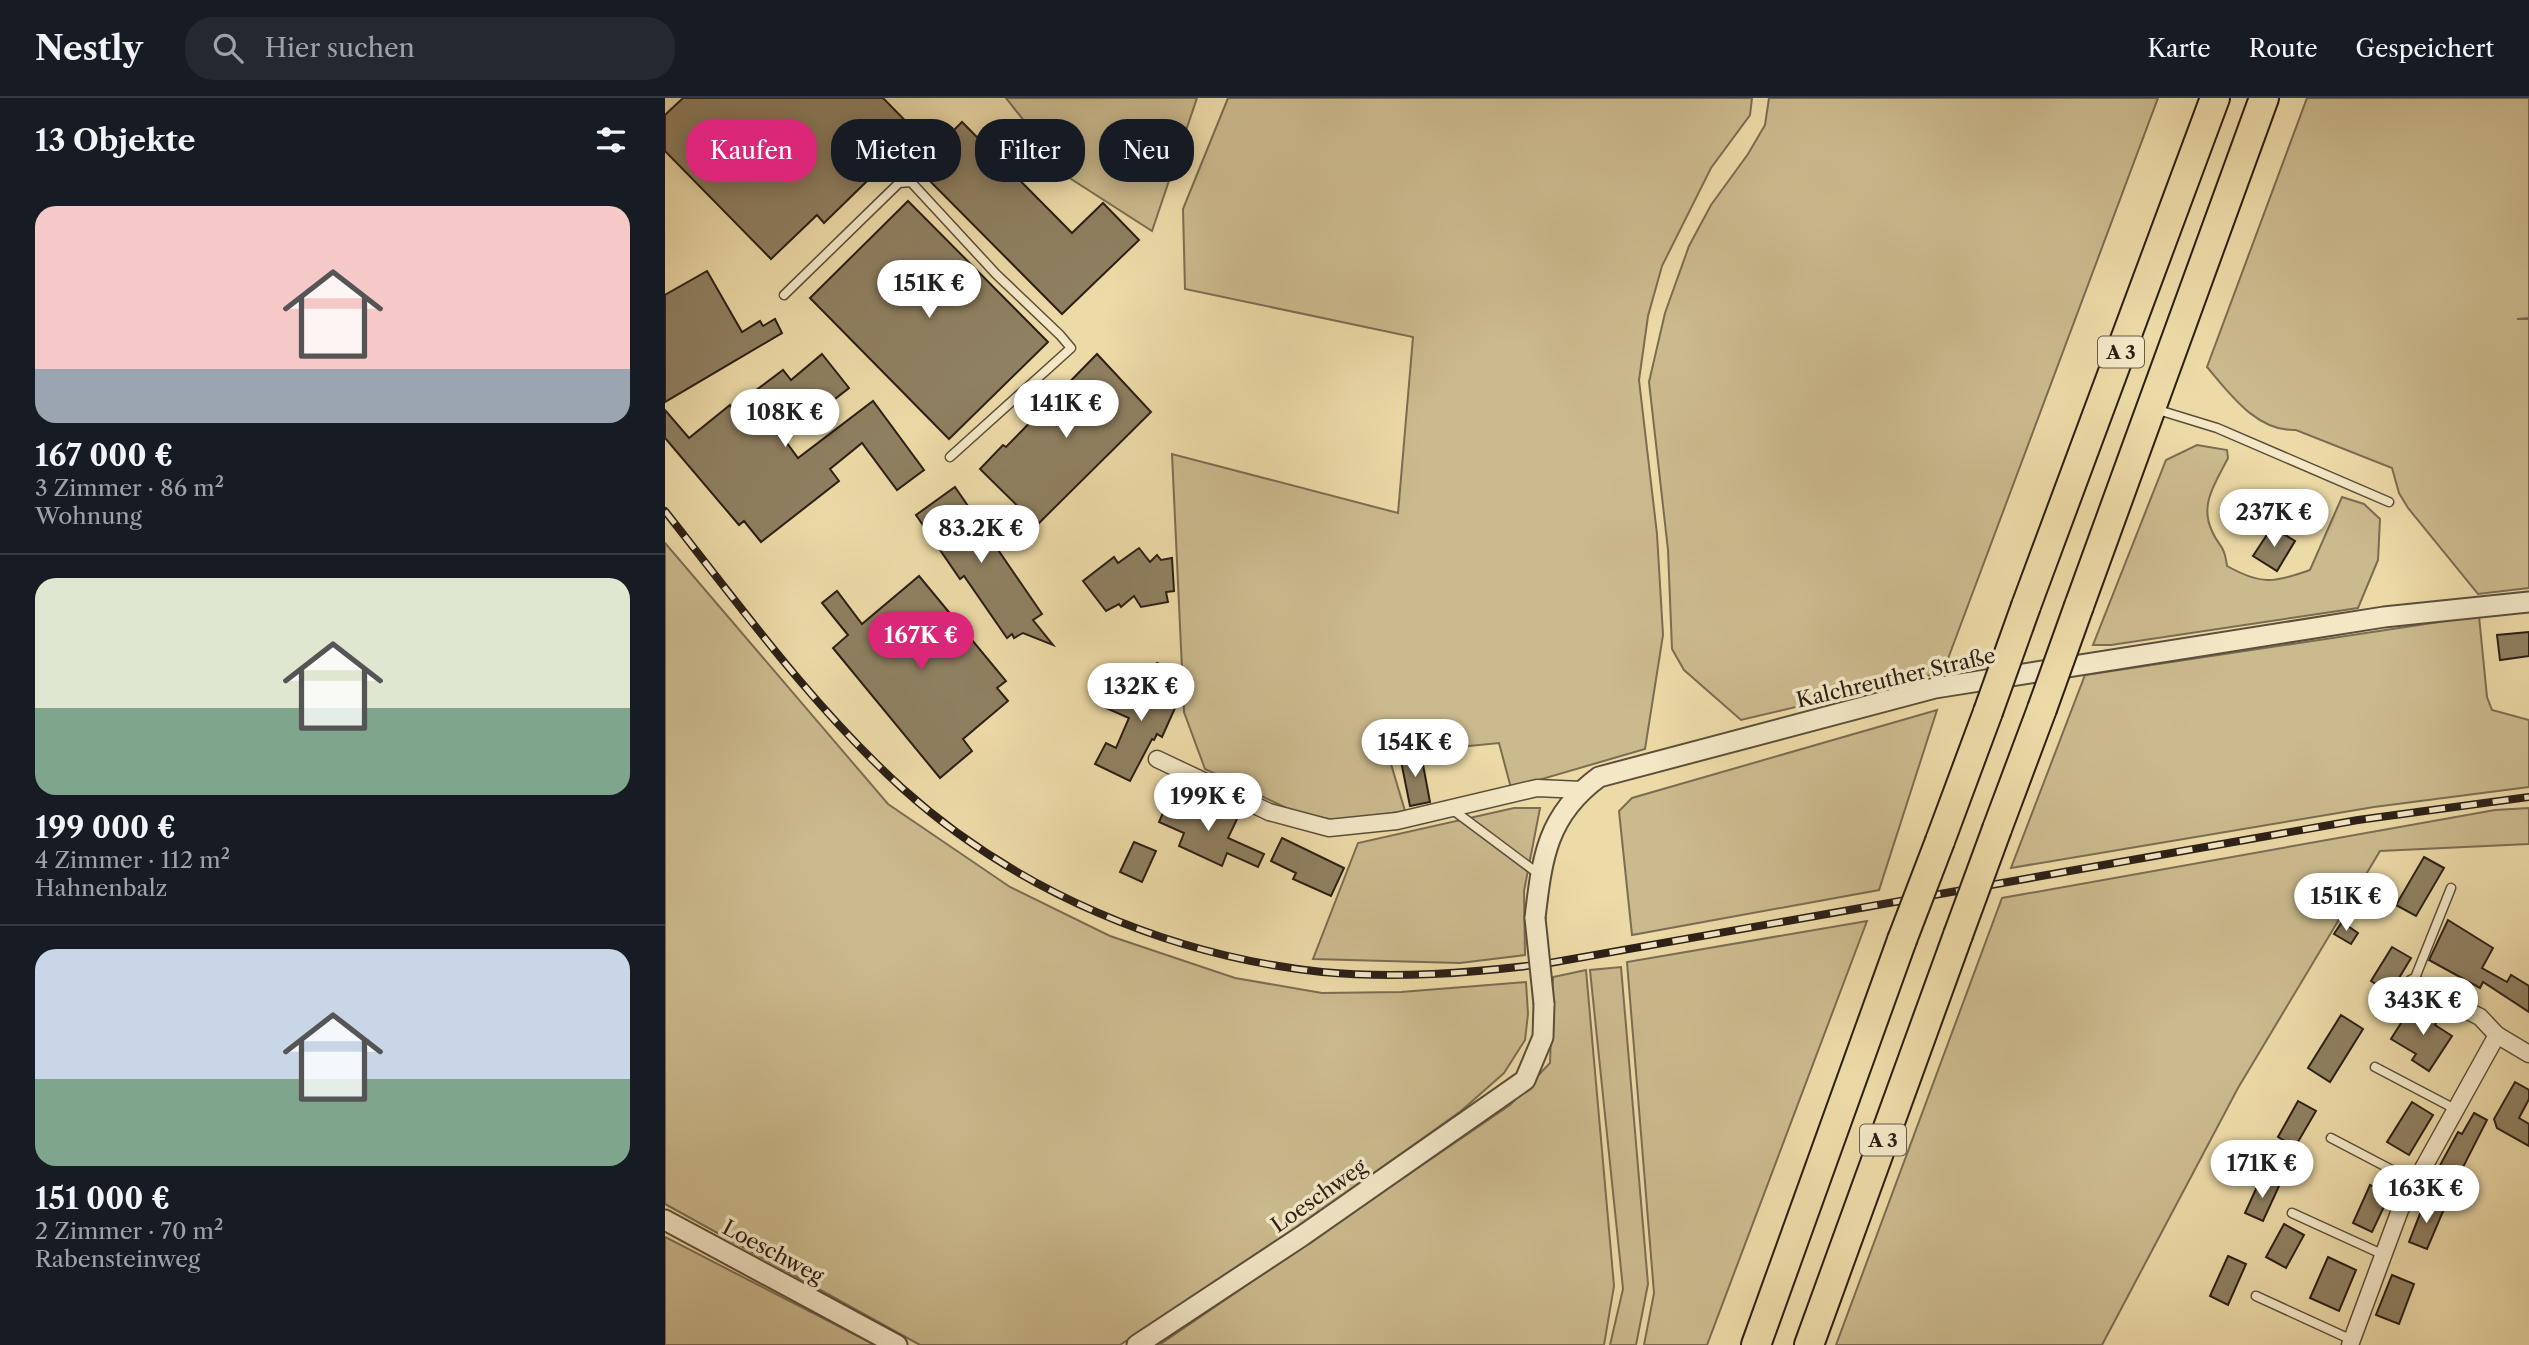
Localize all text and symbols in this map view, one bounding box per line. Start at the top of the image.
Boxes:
search box [185,17,675,80]
text: Nestly [35,28,143,69]
icon: search [209,29,247,67]
text: Hier suchen [265,32,415,64]
text: Karte [2147,34,2211,63]
text: Route [2249,34,2318,63]
text: Gespeichert [2356,34,2494,63]
chip: Kaufen [686,119,817,182]
chip: Mieten [831,119,961,182]
chip: Filter [975,119,1085,182]
chip: Neu [1099,119,1194,182]
icon: filters [592,121,630,159]
text: 13 Objekte [35,122,195,159]
icon: home [270,251,396,377]
pin: 151K € [872,260,986,320]
text: 151K € [893,269,965,297]
road number: A 3 [2098,336,2144,368]
pin: 141K € [1009,380,1123,440]
text: 141K € [1030,389,1102,417]
pin: 108K € [728,390,842,449]
text: 108K € [746,398,824,426]
text: 167 000 € [35,437,173,474]
text: 3 Zimmer · 86 m² [35,474,224,502]
pin: 237K € [2217,490,2331,549]
text: 237K € [2236,498,2312,526]
text: Wohnung [35,502,142,530]
pin: 83.2K € [916,505,1046,565]
text: 83.2K € [938,514,1024,542]
pin: 167K € [864,612,978,672]
text: 167K € [884,621,958,649]
icon: home [270,623,396,749]
street label: Kalchreuther Straße [1794,642,1998,713]
pin: 132K € [1084,664,1198,723]
text: 132K € [1103,672,1179,700]
pin: 154K € [1358,720,1472,779]
text: 154K € [1378,728,1452,756]
pin: 199K € [1151,774,1265,833]
text: 199K € [1170,782,1246,810]
text: 199 000 € [35,809,176,846]
text: 4 Zimmer · 112 m² [35,846,230,874]
text: Hahnenbalz [35,874,167,902]
pin: 151K € [2289,874,2403,933]
text: 151K € [2310,882,2382,910]
pin: 343K € [2366,978,2480,1037]
text: 343K € [2384,986,2462,1014]
icon: home [270,994,396,1120]
road number: A 3 [1860,1124,1906,1156]
pin: 171K € [2205,1140,2319,1200]
text: 171K € [2227,1149,2297,1177]
street label: Loeschweg [1266,1153,1372,1238]
pin: 163K € [2369,1166,2483,1225]
text: 163K € [2388,1174,2464,1202]
text: 151 000 € [35,1180,170,1217]
street label: Loeschweg [718,1215,829,1289]
text: 2 Zimmer · 70 m² [35,1217,223,1245]
text: Rabensteinweg [35,1245,200,1273]

